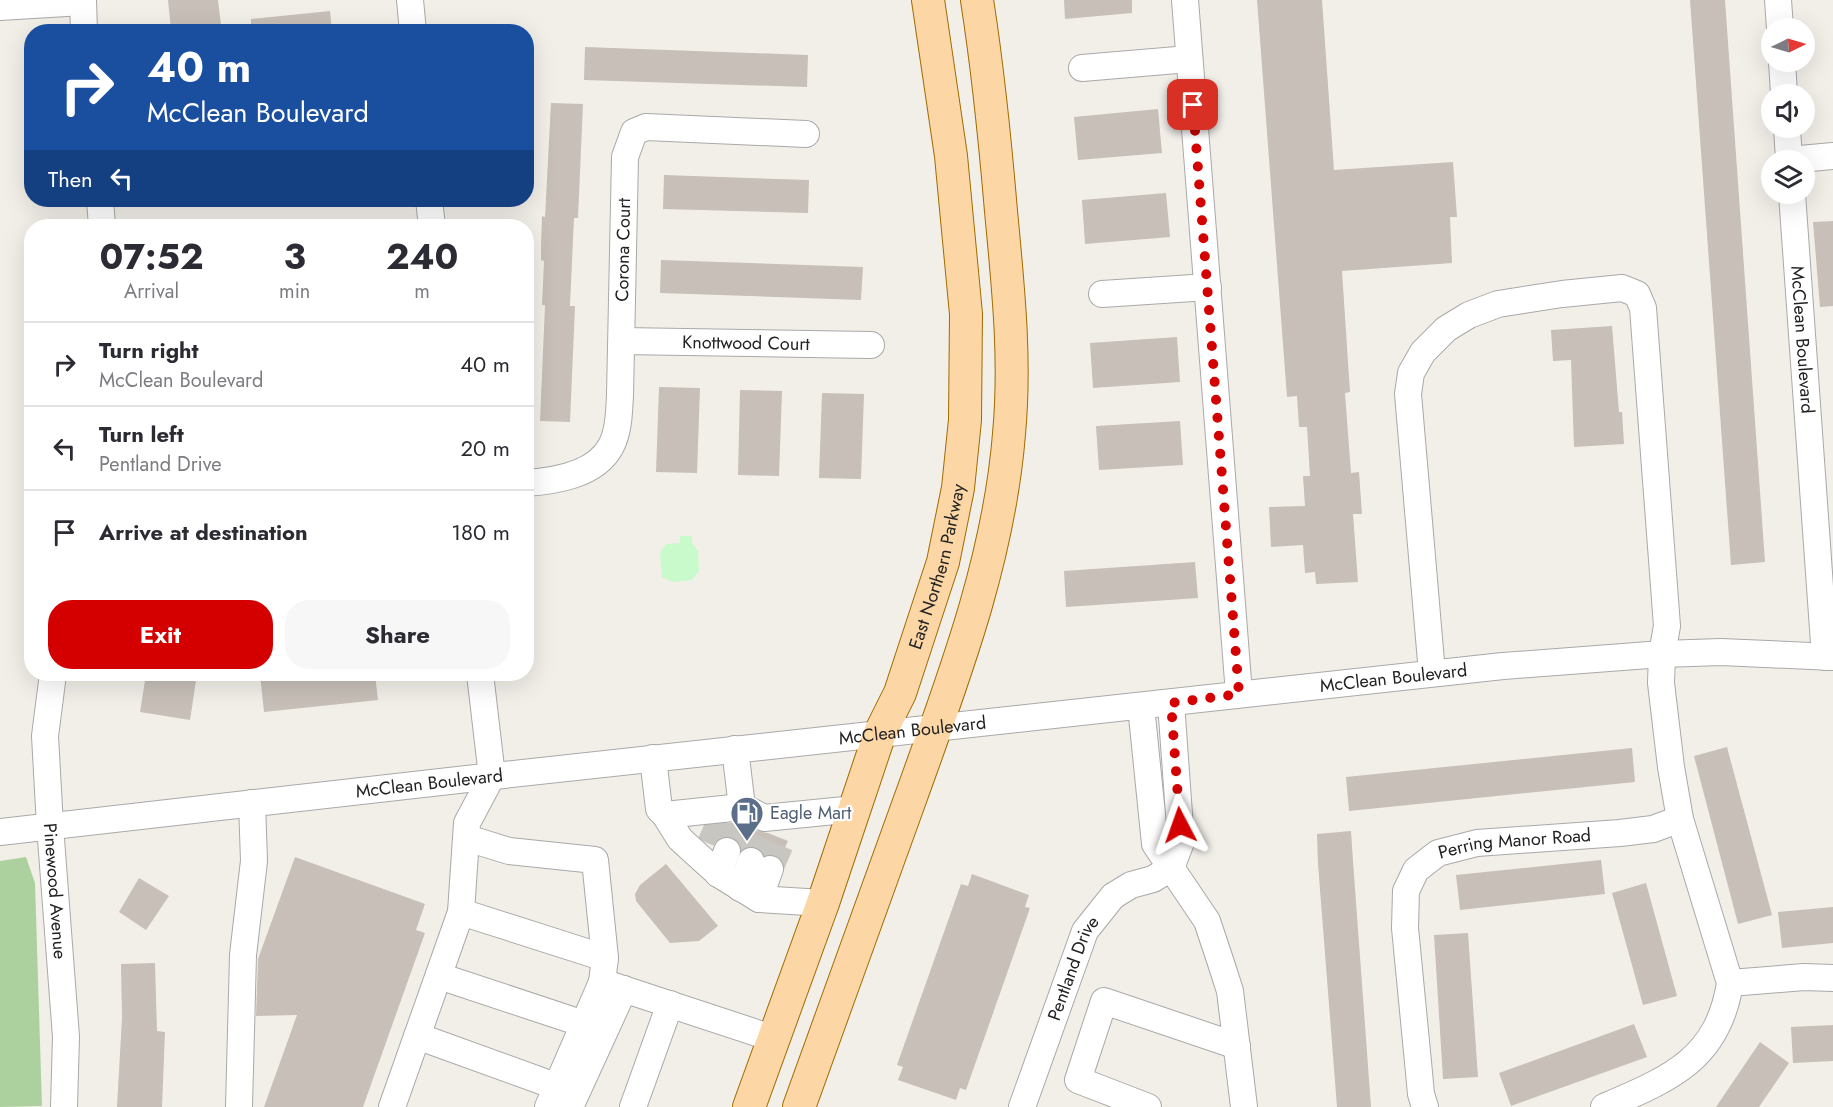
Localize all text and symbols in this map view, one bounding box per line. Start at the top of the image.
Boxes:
north arrow [1761,18,1815,72]
map controls [1761,18,1815,204]
text: 40 m [147,37,251,98]
icon: right [48,48,126,126]
pin [1167,79,1218,130]
button: sound [1761,84,1815,138]
icon: arrive [1176,88,1209,121]
text: McClean Boulevard [147,93,369,132]
button: layers [1761,150,1815,204]
icon: left [105,162,138,195]
text: Then [48,163,93,195]
street label: Corona Court [609,197,637,302]
text: 07:52 [100,230,204,282]
text: 3 [284,230,306,282]
text: 240 [386,230,458,282]
street label: McClean Boulevard [1784,265,1821,414]
text: Arrival [124,277,179,306]
text: min [279,277,310,306]
text: m [414,277,430,306]
street label: Knottwood Court [682,329,811,357]
text: Turn right [99,334,199,366]
icon: right [48,348,81,381]
text: 40 m [460,348,510,380]
text: McClean Boulevard [99,366,263,395]
text: Turn left [99,418,184,450]
icon: left [48,432,81,465]
text: 20 m [461,432,510,464]
text: Pentland Drive [99,450,222,479]
street label: East Northern Parkway [902,483,971,653]
icon: arrive [48,516,81,549]
text: Arrive at destination [99,516,308,548]
text: 180 m [451,516,510,548]
button: Exit [48,600,273,669]
button: Share [285,600,510,669]
street label: McClean Boulevard [1319,657,1468,699]
street label: McClean Boulevard [837,709,987,751]
street label: McClean Boulevard [354,762,504,805]
position arrow [1148,793,1212,857]
fuel station icon: Eagle Mart [729,795,765,842]
place label: Eagle Mart [770,800,852,826]
street label: Pinewood Avenue [37,822,73,960]
street label: Perring Manor Road [1435,822,1592,865]
street label: Pentland Drive [1041,910,1105,1024]

